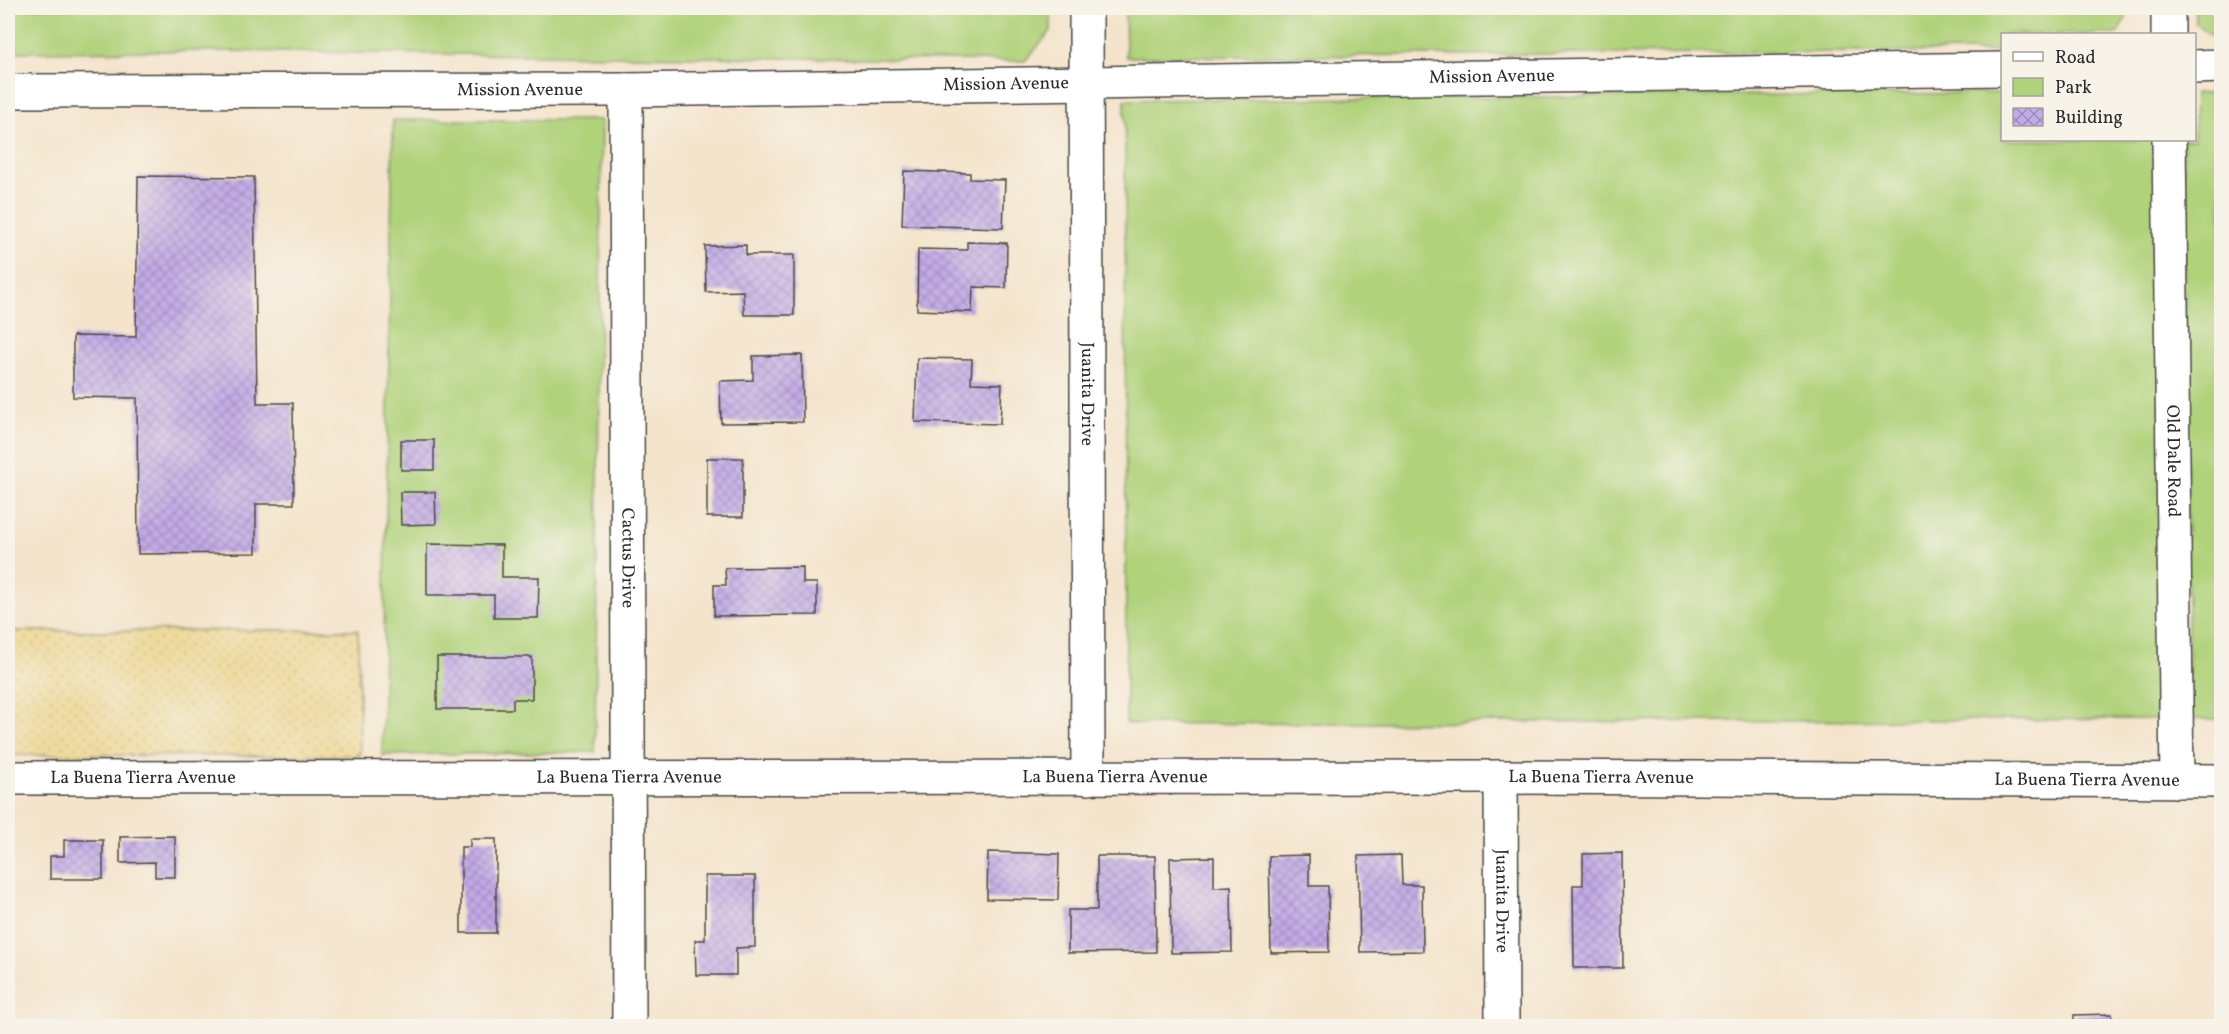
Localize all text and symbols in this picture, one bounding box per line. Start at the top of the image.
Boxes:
legend [2001,33,2196,141]
text: Road [2055,46,2096,71]
street label: Mission Avenue [1429,63,1555,90]
street label: Mission Avenue [943,71,1069,98]
text: Park [2055,76,2092,101]
street label: Mission Avenue [457,78,583,103]
text: Building [2055,106,2123,131]
street label: Juanita Drive [1074,342,1100,446]
street label: Old Dale Road [2160,405,2186,517]
street label: Cactus Drive [615,508,640,608]
street label: La Buena Tierra Avenue [50,765,236,790]
street label: La Buena Tierra Avenue [536,765,722,790]
street label: La Buena Tierra Avenue [1022,765,1208,790]
street label: La Buena Tierra Avenue [1508,765,1694,791]
street label: La Buena Tierra Avenue [1994,767,2180,793]
street label: Juanita Drive [1489,849,1514,953]

